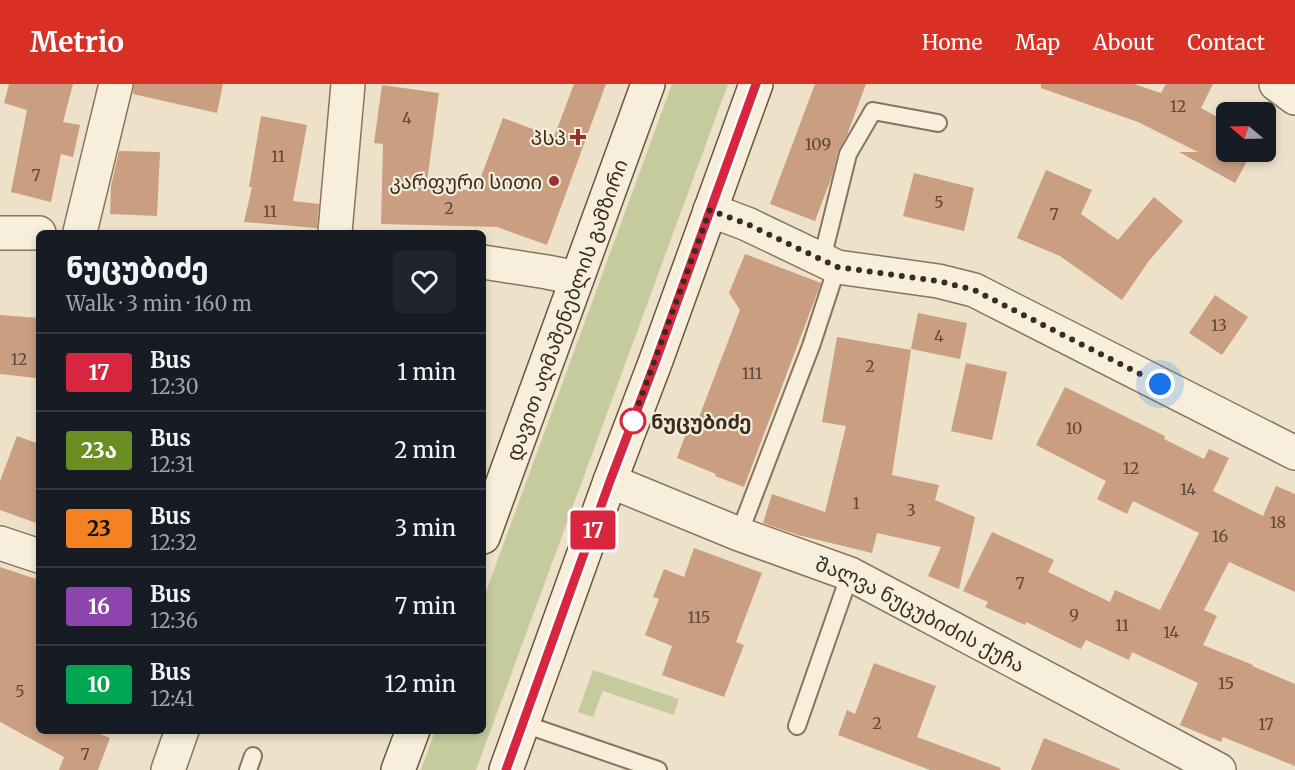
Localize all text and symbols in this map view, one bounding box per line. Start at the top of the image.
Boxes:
text: Metrio [30,24,124,60]
text: Home [922,29,982,56]
text: Map [1015,29,1060,56]
text: About [1093,29,1154,56]
text: Contact [1187,29,1265,56]
house number: 12 [1170,96,1186,116]
north arrow [1216,102,1276,162]
map controls [1216,102,1276,162]
house number: 4 [402,108,412,128]
place label: პსპ [531,125,566,150]
marker: პსპ [571,130,585,144]
house number: 109 [805,134,831,154]
house number: 11 [271,146,285,166]
street label: დავით აღმაშენებლის გამზირი [500,156,632,464]
house number: 7 [31,165,41,185]
place label: კარფური სითი [389,169,542,194]
marker: კარფური სითი [547,174,561,188]
house number: 5 [934,192,944,212]
house number: 2 [444,198,454,218]
house number: 11 [263,201,277,221]
house number: 7 [1049,204,1059,224]
text: ნუცუბიძე [66,250,208,286]
button: heart [393,250,456,313]
text: Walk · 3 min · 160 m [66,291,252,316]
house number: 13 [1211,315,1227,335]
house number: 4 [934,326,944,346]
text: Bus [150,346,191,374]
house number: 12 [11,349,27,369]
house number: 2 [865,356,875,376]
text: 1 min [397,358,456,386]
text: 17 [88,359,110,386]
house number: 111 [742,363,762,383]
your location [1145,369,1175,399]
text: 12:30 [150,374,199,399]
marker: ნუცუბიძე [620,408,646,434]
place label: ნუცუბიძე [651,409,752,434]
house number: 10 [1066,418,1082,438]
text: Bus [150,424,191,452]
text: 2 min [394,436,456,464]
text: 23ა [81,437,117,464]
text: 12:31 [150,452,194,477]
house number: 12 [1123,458,1139,478]
house number: 14 [1180,479,1196,499]
house number: 1 [852,493,860,513]
house number: 3 [906,500,916,520]
text: Bus [150,502,191,530]
line badge: 17 [566,510,620,550]
house number: 18 [1270,512,1286,532]
text: 3 min [395,514,456,542]
text: 23 [87,515,111,542]
text: 17 [582,517,604,544]
house number: 16 [1212,526,1228,546]
text: 12:32 [150,530,197,555]
street label: შალვა ნუცუბიძის ქუჩა [812,550,1029,677]
house number: 7 [1015,573,1025,593]
text: Bus [150,580,191,608]
text: 7 min [395,592,456,620]
text: 16 [88,593,110,620]
house number: 9 [1069,605,1079,625]
house number: 115 [688,607,710,627]
text: 12:36 [150,608,198,633]
house number: 11 [1115,615,1129,635]
house number: 14 [1163,622,1179,642]
text: Bus [150,658,191,686]
text: 12 min [385,670,456,698]
text: 10 [88,671,110,698]
house number: 15 [1218,673,1234,693]
house number: 5 [15,681,25,701]
text: 12:41 [150,686,194,711]
house number: 2 [872,713,882,733]
house number: 17 [1258,714,1274,734]
house number: 7 [80,744,90,764]

